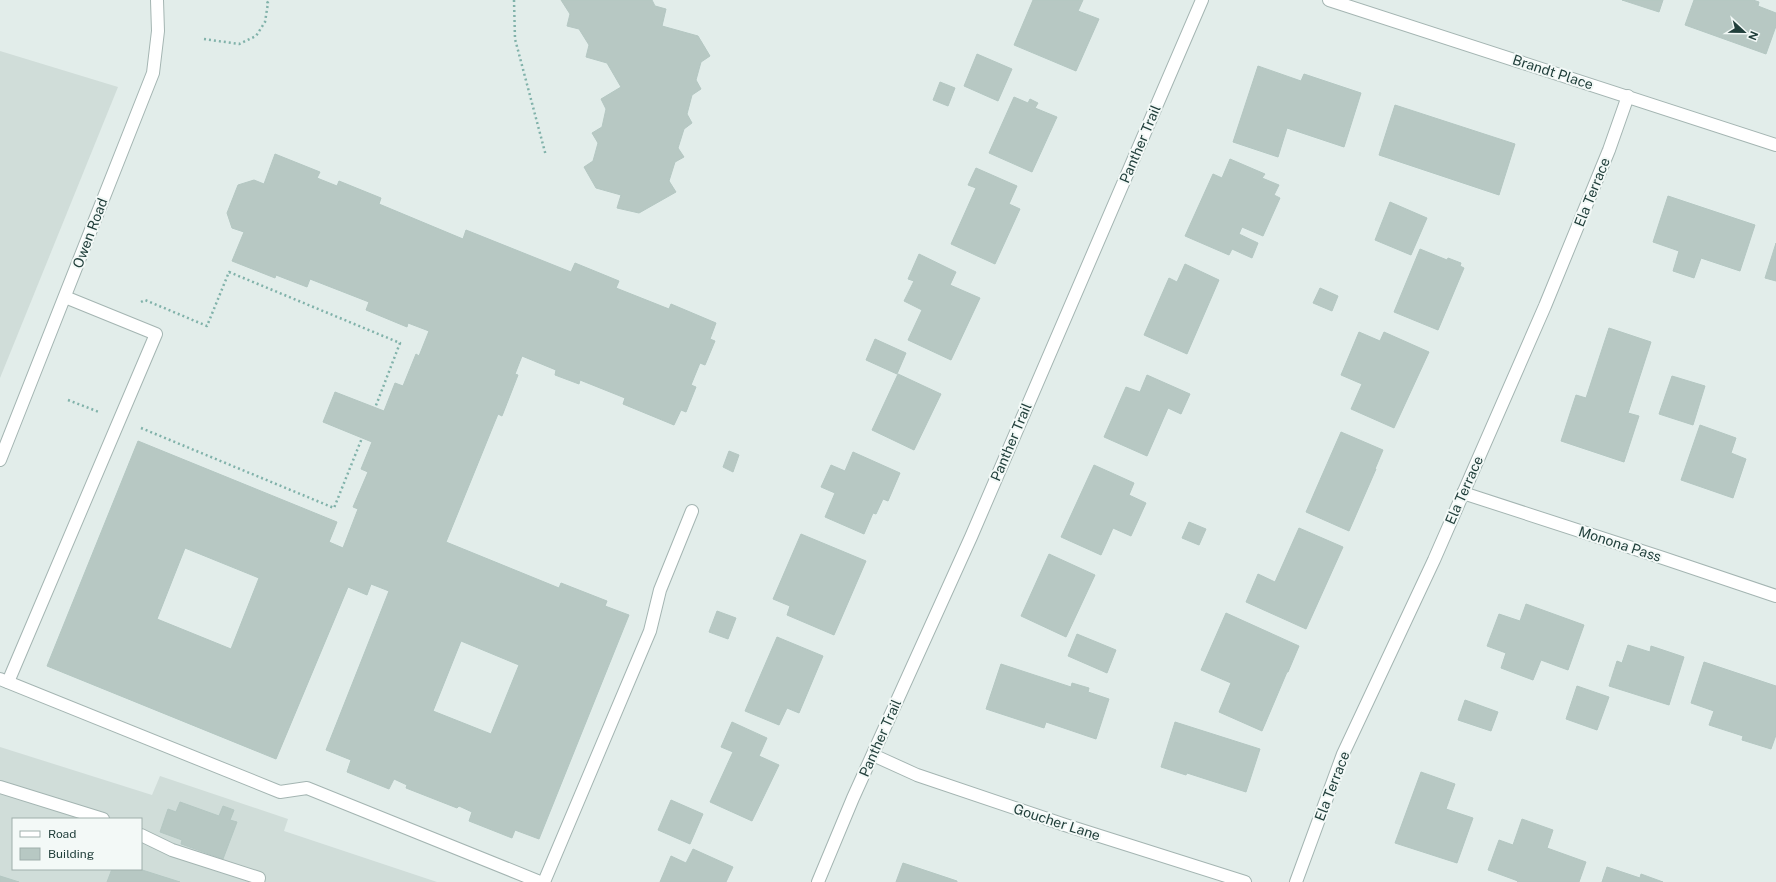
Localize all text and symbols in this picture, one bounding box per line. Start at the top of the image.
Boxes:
north arrow [1724,12,1764,52]
text: N [1746,30,1760,42]
street label: Brandt Place [1511,51,1595,93]
street label: Panther Trail [1116,103,1164,185]
street label: Ela Terrace [1571,155,1613,229]
street label: Owen Road [69,196,111,270]
street label: Panther Trail [987,401,1035,483]
street label: Ela Terrace [1442,453,1486,527]
street label: Monona Pass [1577,523,1663,565]
street label: Panther Trail [856,697,904,779]
street label: Ela Terrace [1311,749,1353,823]
street label: Goucher Lane [1012,800,1102,844]
legend [12,818,142,870]
text: Road [48,827,76,841]
text: Building [48,847,94,861]

